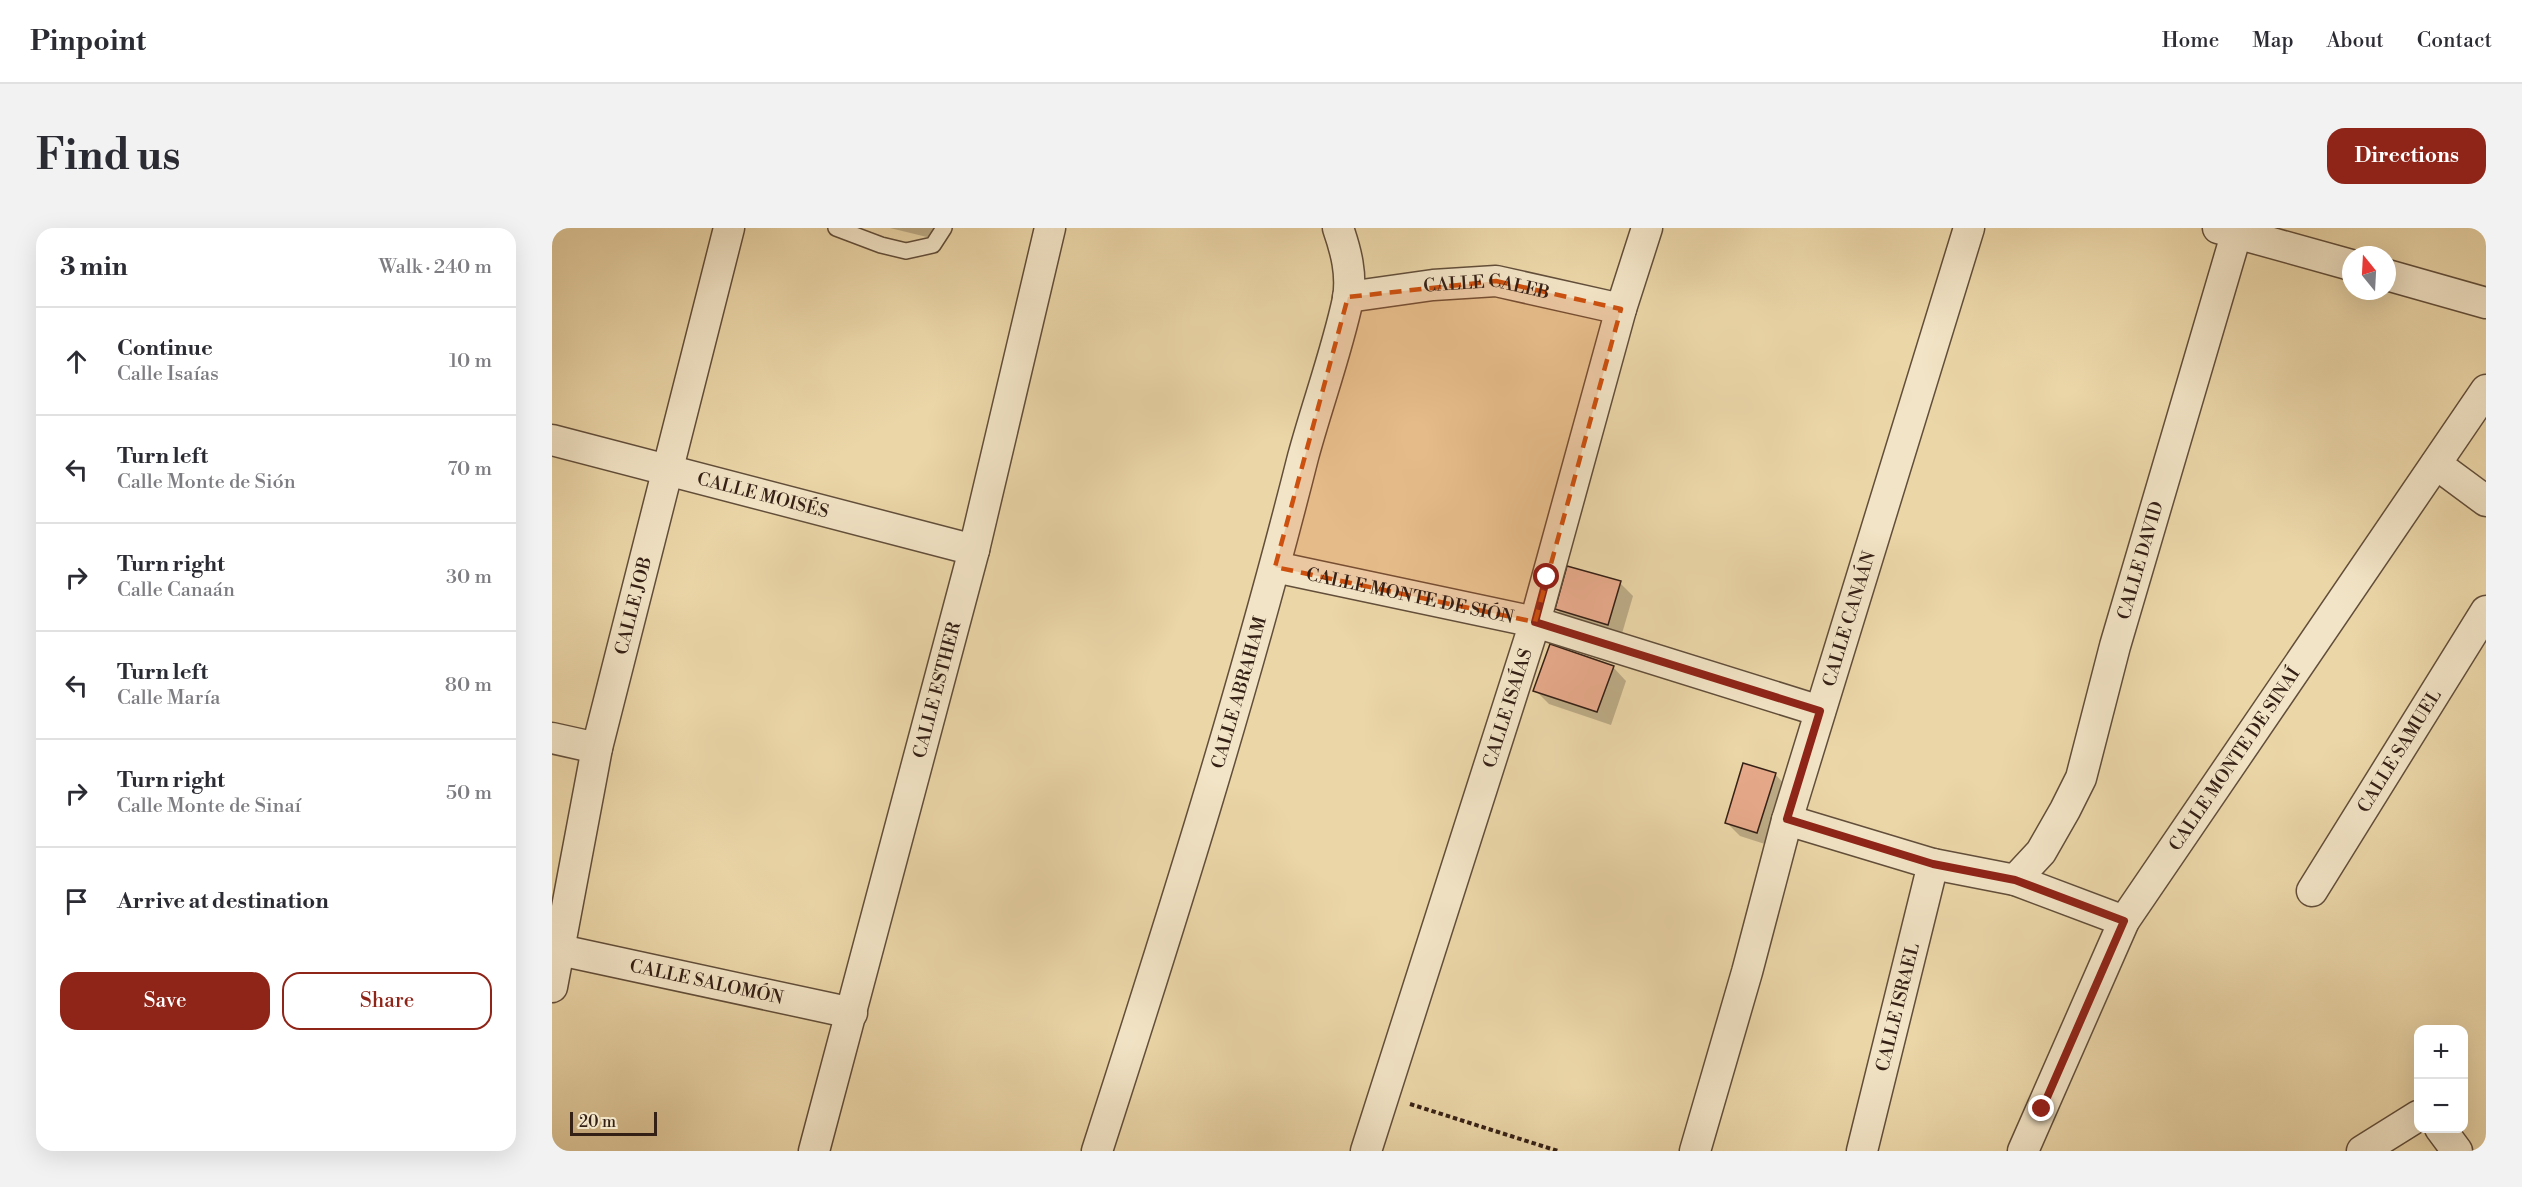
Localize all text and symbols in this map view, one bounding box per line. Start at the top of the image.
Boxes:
text: Pinpoint [30,24,146,59]
text: Home [2162,28,2219,54]
text: Map [2252,28,2294,54]
text: About [2327,28,2384,54]
text: Contact [2417,28,2492,54]
button: Directions [2327,128,2486,184]
text: Find us [36,130,180,183]
north arrow [2342,246,2396,300]
text: 3 min [60,251,128,283]
text: Walk · 240 m [379,255,492,280]
street label: CALLE CALEB [1422,269,1552,304]
text: Continue [117,335,213,362]
icon: ahead [60,345,93,378]
text: 10 m [449,349,492,374]
text: Calle Isaías [117,362,219,387]
text: Turn left [117,443,208,470]
icon: left [60,453,93,486]
text: 70 m [448,457,492,482]
street label: CALLE MOISÉS [695,467,831,523]
text: Calle Monte de Sión [117,470,296,495]
street label: CALLE DAVID [2112,498,2169,622]
street label: CALLE CANAÁN [1817,548,1881,689]
text: Turn right [117,551,225,578]
street label: CALLE JOB [610,554,657,657]
icon: right [60,561,93,594]
street label: CALLE MONTE DE SIÓN [1304,562,1517,629]
route start [1533,563,1559,589]
text: 30 m [446,565,492,590]
text: Calle Canaán [117,578,235,603]
street label: CALLE ABRAHAM [1206,614,1272,771]
street label: CALLE ESTHER [908,619,966,761]
street label: CALLE ISAÍAS [1478,645,1537,771]
text: Turn left [117,659,208,686]
street label: CALLE MONTE DE SINAÍ [2164,663,2305,855]
icon: left [60,669,93,702]
text: 80 m [445,673,492,698]
street label: CALLE SAMUEL [2352,685,2446,817]
text: Calle María [117,686,220,711]
text: Turn right [117,767,225,794]
icon: right [60,777,93,810]
text: 50 m [446,781,492,806]
text: Calle Monte de Sinaí [117,794,301,819]
icon: arrive [60,885,93,918]
text: Arrive at destination [117,888,329,915]
street label: CALLE ISRAEL [1871,941,1924,1074]
street label: CALLE SALOMÓN [628,954,786,1010]
button: Save [60,972,270,1030]
button: Share [282,972,492,1030]
map controls [2414,1025,2468,1133]
button: + [2414,1025,2468,1079]
button: − [2414,1079,2468,1133]
route end [2028,1095,2054,1121]
scale bar [570,1109,657,1136]
text: 20 m [579,1112,616,1132]

